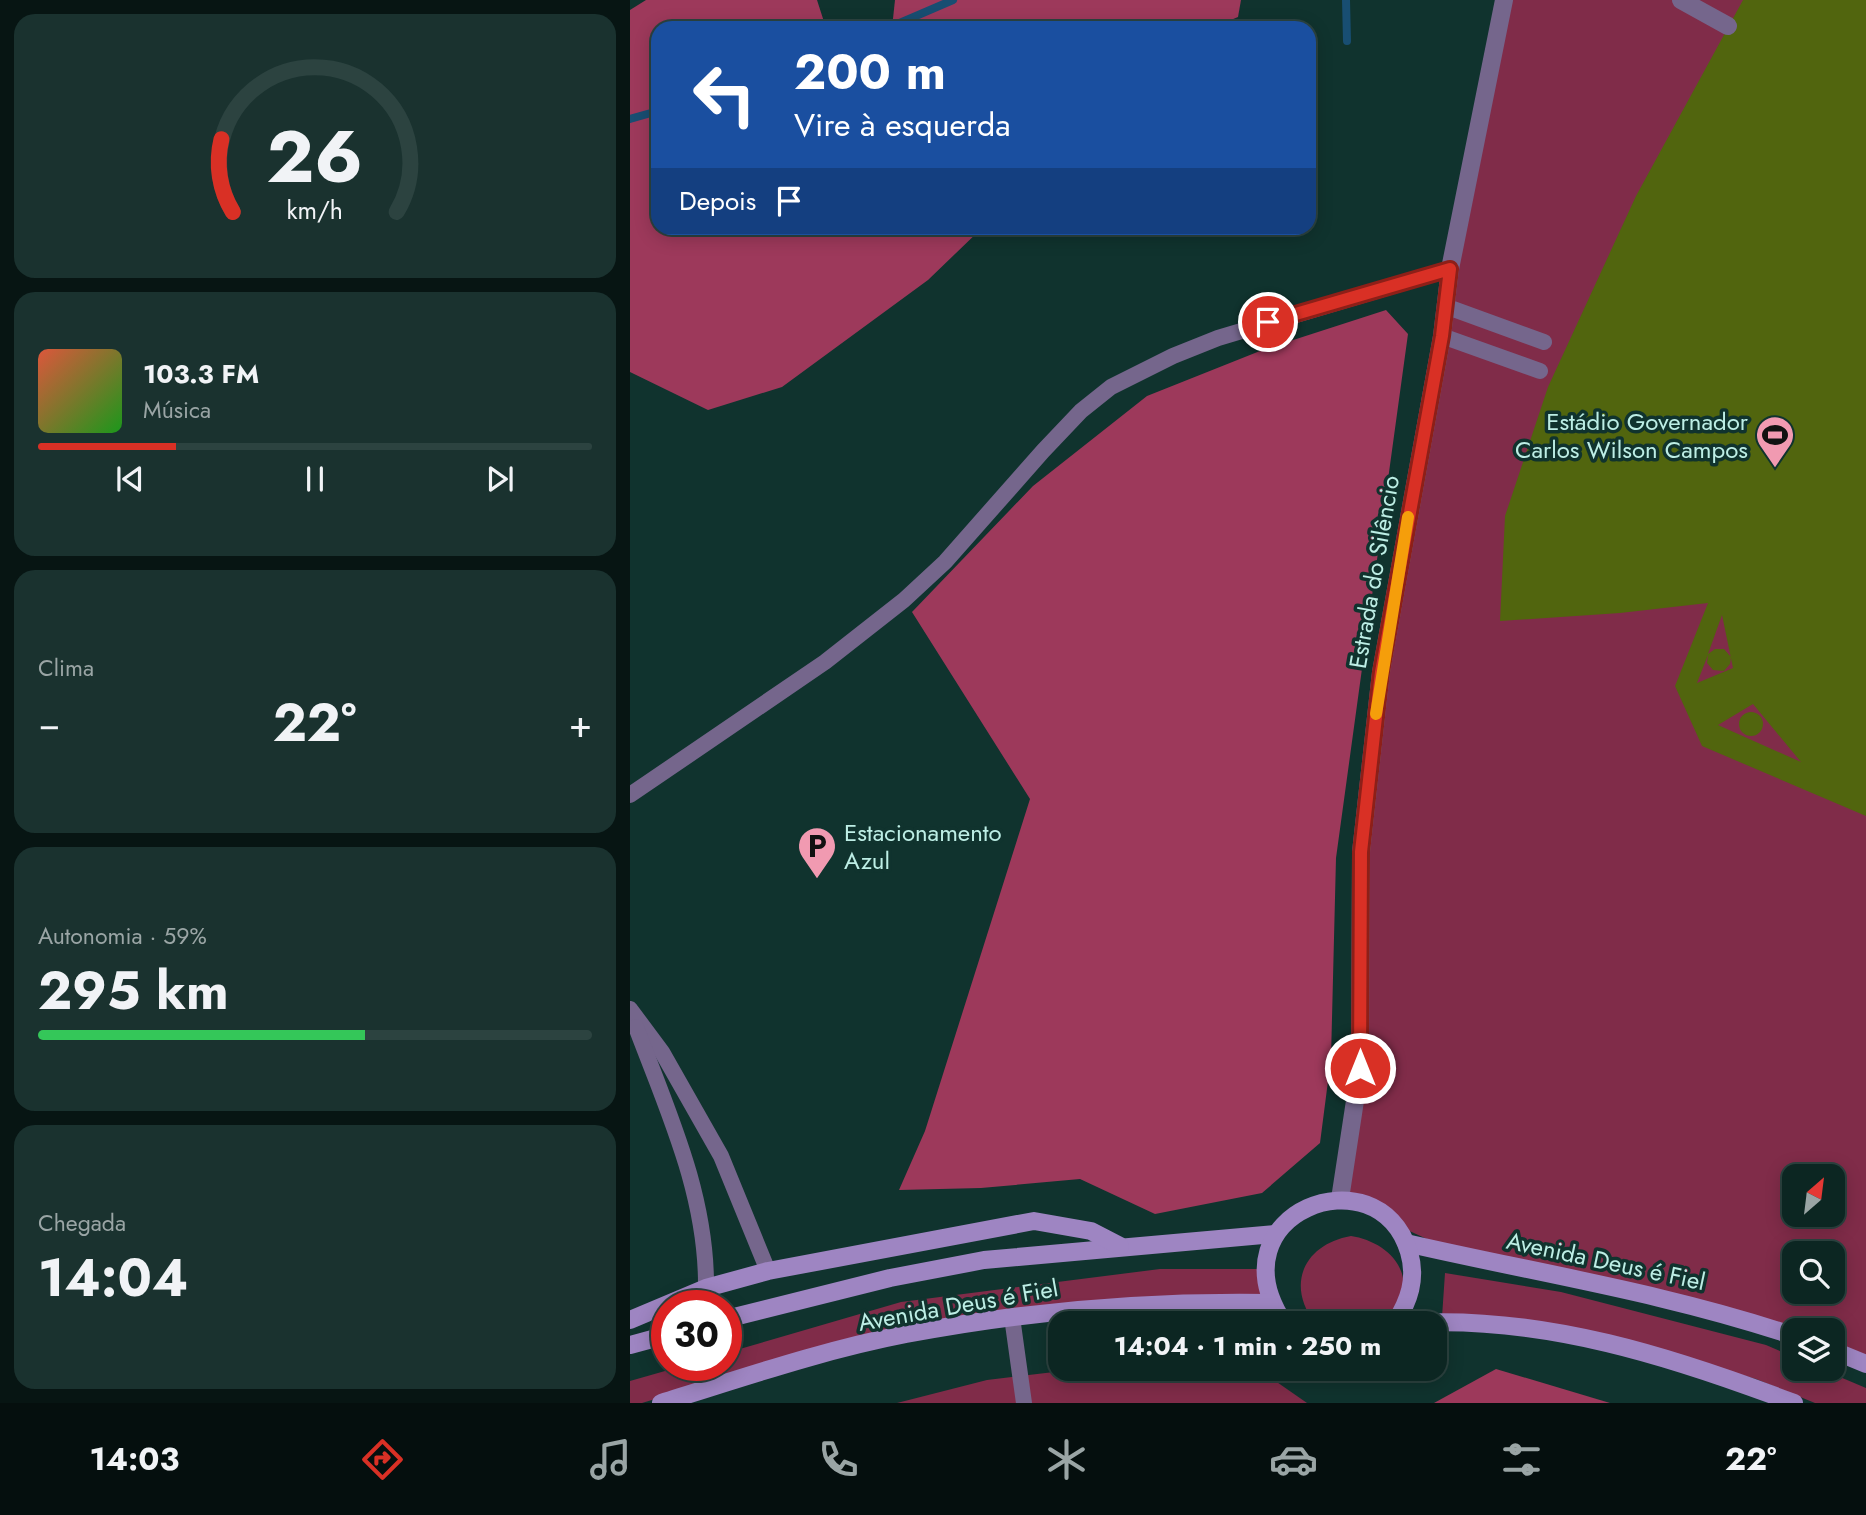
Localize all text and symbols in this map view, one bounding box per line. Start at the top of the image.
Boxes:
text: 200 m [794,37,946,107]
icon: left [679,49,770,140]
text: Vire à esquerda [794,102,1011,148]
text: 26 [267,104,363,209]
text: Depois [679,182,756,220]
icon: arrive [770,182,808,220]
text: km/h [287,192,343,228]
pin [1238,292,1298,352]
icon: arrive [1249,303,1287,341]
text: 103.3 FM [143,355,259,393]
text: Música [143,393,211,427]
place label: Estádio Governador Carlos Wilson Campos [1515,404,1749,467]
sports icon: Estádio Governador Carlos Wilson Campos [1754,414,1796,469]
icon: previous [111,460,149,498]
icon: pause [296,460,334,498]
icon: next [481,460,519,498]
street label: Estrada do Silêncio [1340,473,1408,671]
text: Clima [38,651,94,685]
text: 22° [273,685,356,761]
text: − [38,696,60,751]
text: + [569,696,592,751]
place label: Estacionamento Azul [844,815,1002,878]
parking icon: Estacionamento Azul [796,825,838,880]
text: Autonomia · 59% [38,919,207,953]
text: 295 km [38,953,229,1029]
position arrow [1323,1031,1397,1105]
north arrow [1782,1164,1844,1227]
map controls [1782,1164,1845,1381]
text: Chegada [38,1206,126,1240]
street label: Avenida Deus é Fiel [1503,1223,1709,1299]
text: 14:04 [38,1240,188,1316]
button: search [1782,1241,1845,1304]
street label: Avenida Deus é Fiel [855,1270,1061,1340]
speed limit sign: 30 [651,1290,742,1381]
button: layers [1782,1318,1845,1381]
text: 14:04 · 1 min · 250 m [1114,1327,1381,1365]
icon: directions [358,1435,407,1484]
icon: music [586,1435,635,1484]
icon: phone [814,1435,863,1484]
icon: climate [1042,1435,1091,1484]
icon: car [1269,1435,1318,1484]
icon: filters [1497,1435,1546,1484]
text: 14:03 [89,1436,179,1482]
text: 22° [1725,1436,1777,1482]

